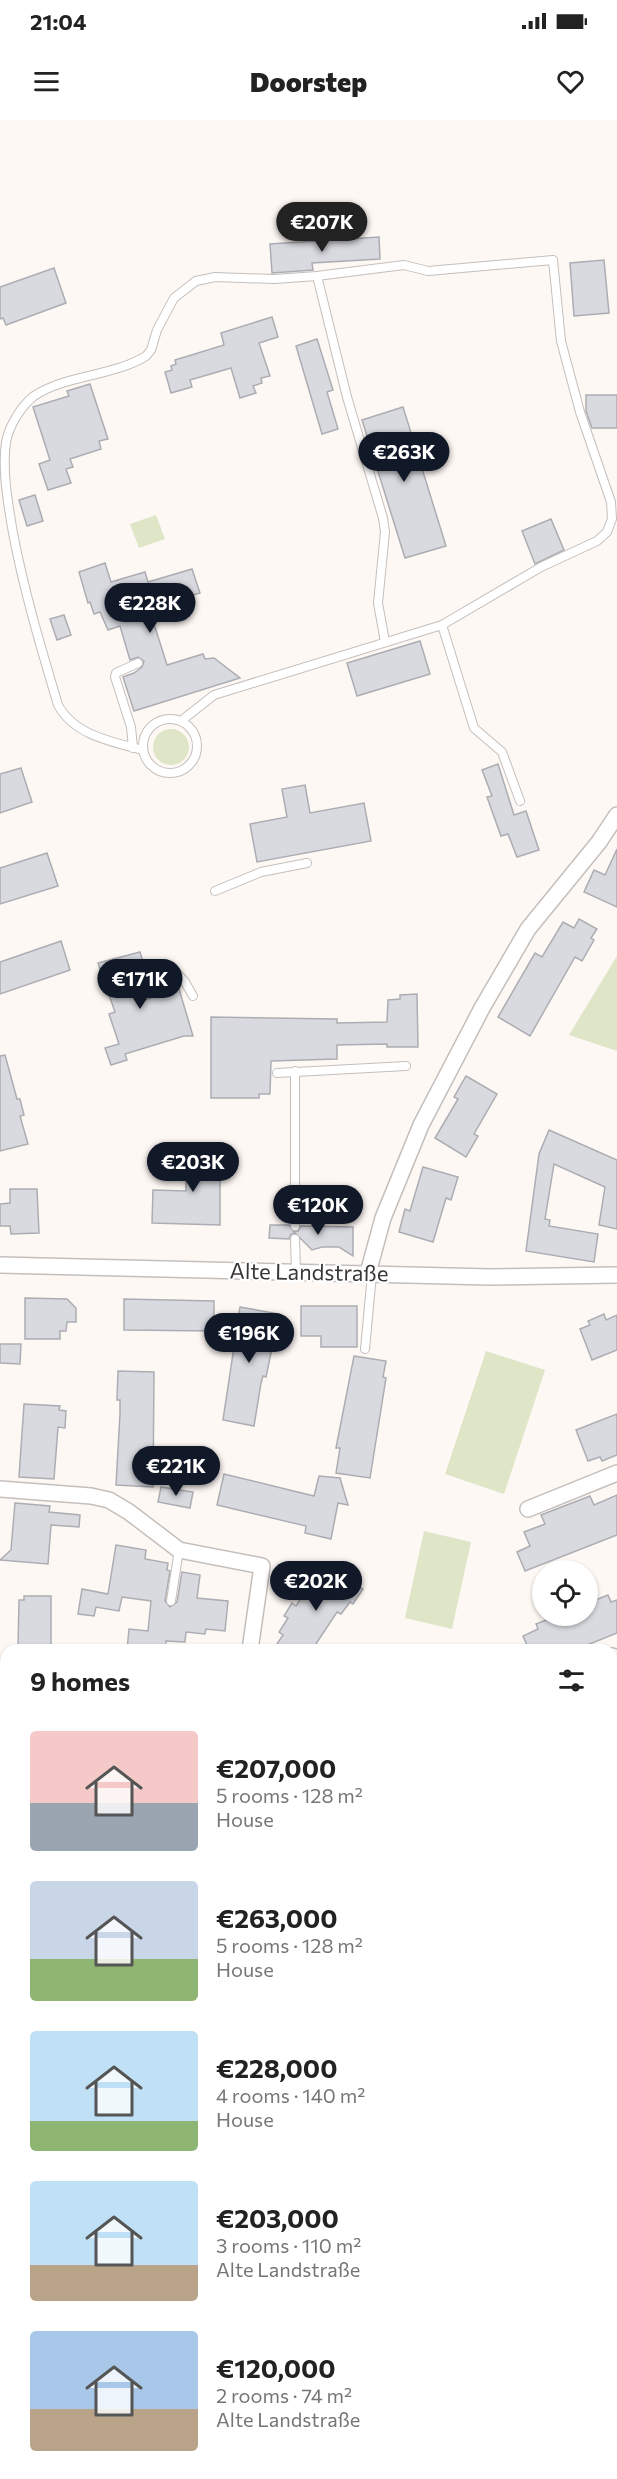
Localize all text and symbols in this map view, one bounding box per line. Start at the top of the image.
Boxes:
text: 21:04 [30,8,86,35]
icon: menu [30,65,63,98]
text: Doorstep [250,65,367,98]
icon: heart [554,65,587,98]
pin: €207K [280,202,364,253]
text: €207K [290,209,354,233]
pin: €263K [362,432,446,483]
text: €263K [372,439,436,463]
pin: €228K [108,583,192,634]
text: €228K [118,590,182,614]
pin: €171K [98,959,182,1010]
text: €171K [111,966,169,990]
pin: €203K [151,1142,235,1193]
text: €203K [161,1149,225,1173]
pin: €120K [276,1185,360,1236]
text: €120K [287,1192,349,1216]
street label: Alte Landstraße [229,1257,389,1286]
pin: €196K [207,1313,291,1364]
text: €196K [218,1320,280,1344]
pin: €221K [134,1446,218,1497]
text: €221K [146,1453,206,1477]
map controls [532,1560,598,1626]
button: locate [532,1560,598,1626]
pin: €202K [274,1561,358,1612]
text: €202K [284,1568,348,1592]
icon: filters [555,1664,588,1697]
text: 9 homes [30,1665,130,1696]
text: €207,000 [216,1752,336,1783]
icon: home [78,1755,150,1827]
text: 5 rooms · 128 m² [216,1783,363,1807]
text: House [216,1807,274,1831]
text: €263,000 [216,1902,338,1933]
icon: home [78,1905,150,1977]
text: 5 rooms · 128 m² [216,1933,363,1957]
text: House [216,1957,274,1981]
text: €228,000 [216,2052,337,2083]
icon: home [78,2055,150,2127]
text: 4 rooms · 140 m² [216,2083,365,2107]
text: House [216,2107,274,2131]
text: €203,000 [216,2202,339,2233]
icon: home [78,2205,150,2277]
text: 3 rooms · 110 m² [216,2233,361,2257]
text: Alte Landstraße [216,2257,360,2281]
text: €120,000 [216,2352,336,2383]
icon: home [78,2355,150,2427]
text: 2 rooms · 74 m² [216,2383,352,2407]
text: Alte Landstraße [216,2407,360,2431]

